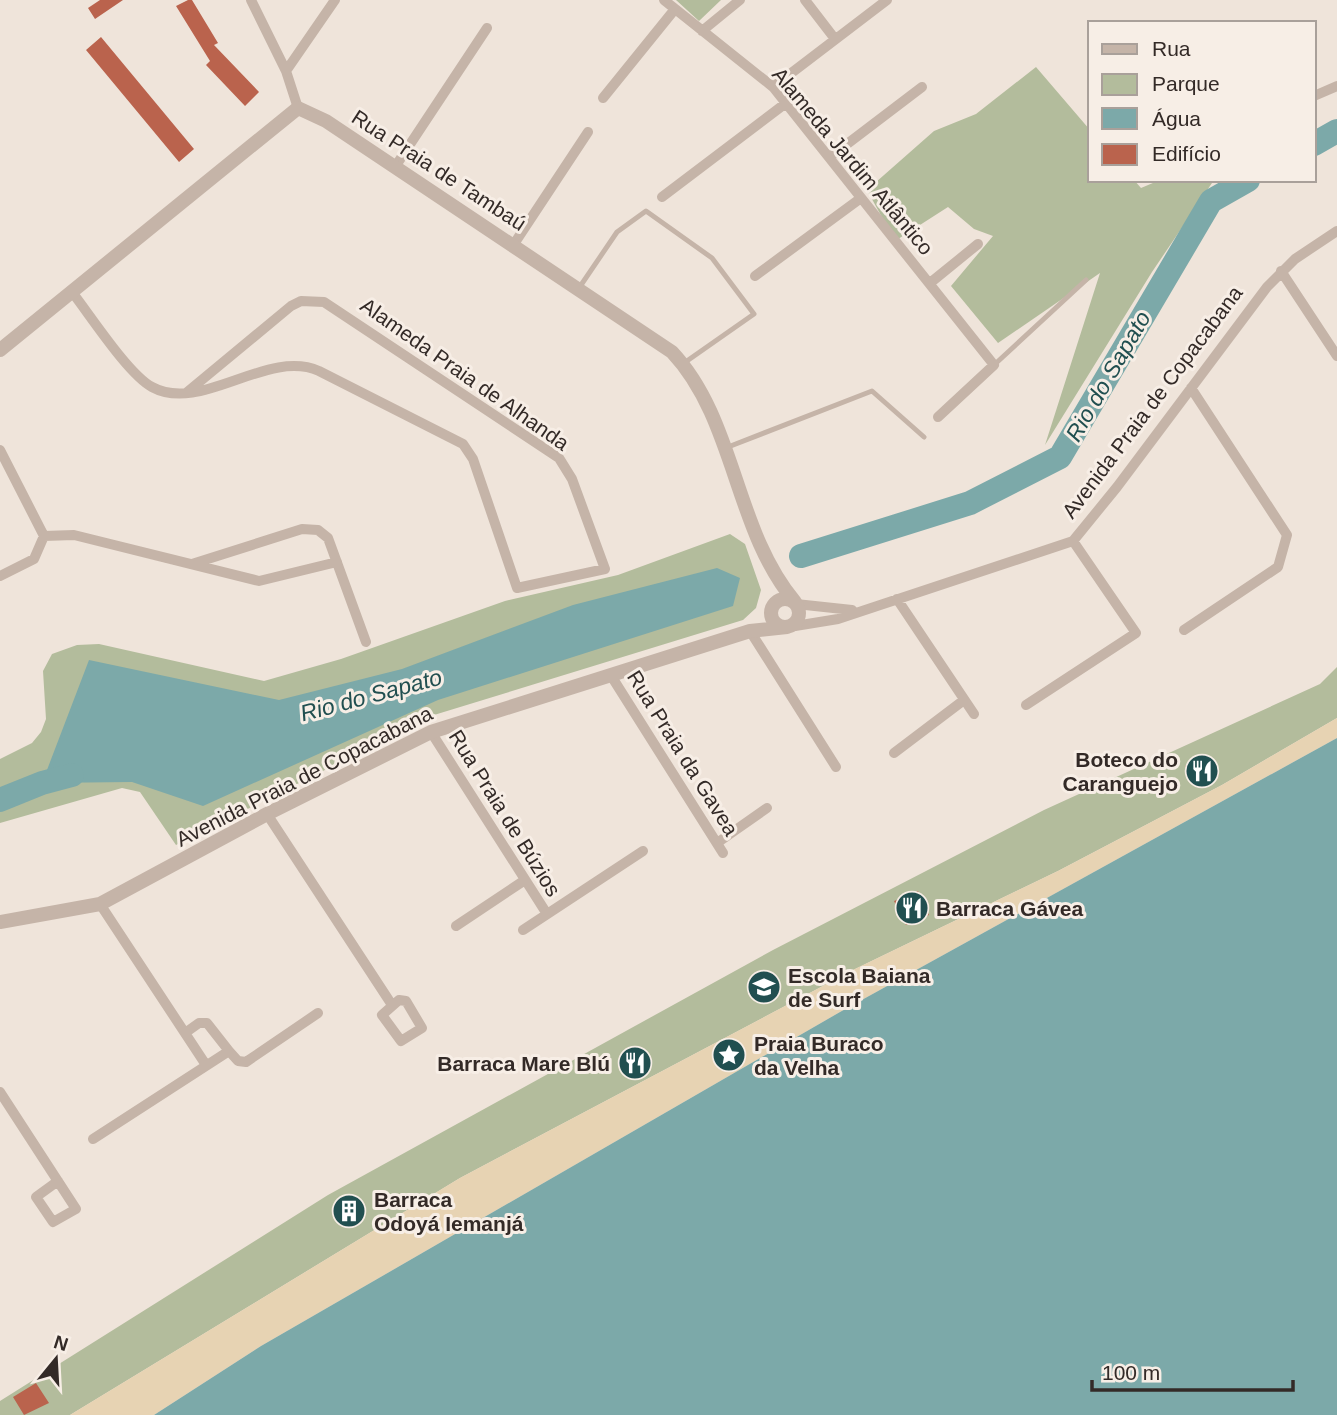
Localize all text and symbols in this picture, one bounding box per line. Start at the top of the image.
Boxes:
legend [1088,21,1316,182]
text: Rua [1152,37,1191,60]
street label: Alameda Jardim Atlântico [768,63,938,259]
text: Parque [1152,72,1220,95]
street label: Rua Praia de Tambaú [348,105,530,235]
text: Água [1152,107,1201,130]
text: Edifício [1152,142,1221,165]
street label: Avenida Praia de Copacabana [1057,281,1247,523]
street label: Alameda Praia de Alhanda [357,293,574,455]
water label: Rio do Sapato [1060,306,1156,446]
water label: Rio do Sapato [297,664,445,726]
street label: Rua Praia da Gavea [623,666,743,840]
street label: Avenida Praia de Copacabana [172,701,436,851]
street label: Rua Praia de Búzios [445,726,565,900]
place label: Boteco do Caranguejo [1062,748,1178,795]
restaurant icon: Boteco do Caranguejo [1183,752,1221,790]
restaurant icon: Barraca Gávea [893,889,931,927]
place label: Barraca Gávea [936,897,1083,920]
place label: Escola Baiana de Surf [788,964,931,1011]
school or university icon: Escola Baiana de Surf [745,968,783,1006]
place label: Praia Buraco da Velha [754,1032,884,1079]
place icon: Praia Buraco da Velha [710,1036,748,1074]
restaurant icon: Barraca Mare Blú [616,1044,654,1082]
place label: Barraca Mare Blú [437,1052,610,1075]
place label: Barraca Odoyá Iemanjá [374,1188,524,1235]
building icon: Barraca Odoyá Iemanjá [330,1192,368,1230]
north arrow [21,1324,91,1394]
text: N [51,1331,71,1355]
scale bar [1092,1348,1293,1392]
text: 100 m [1102,1361,1160,1384]

